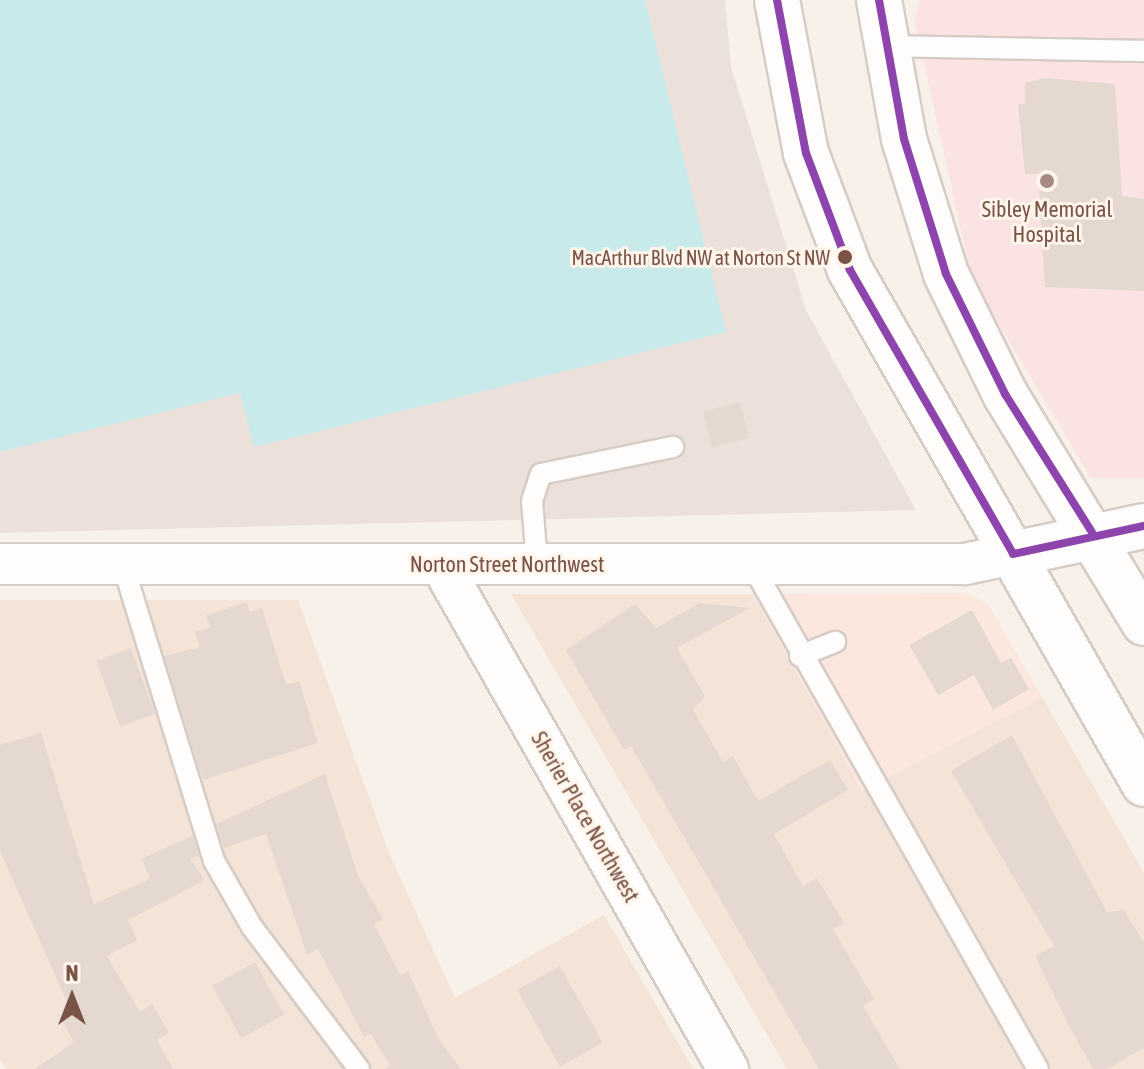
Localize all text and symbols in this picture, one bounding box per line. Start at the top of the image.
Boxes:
marker: Sibley Memorial Hospital [1036,170,1058,192]
place label: Sibley Memorial Hospital [982,196,1112,248]
place label: MacArthur Blvd NW at Norton St NW [571,245,830,269]
marker: MacArthur Blvd NW at Norton St NW [837,249,853,265]
street label: Norton Street Northwest [410,552,604,578]
street label: Sherier Place Northwest [525,727,645,907]
north arrow [32,957,112,1037]
text: N [66,960,78,986]

